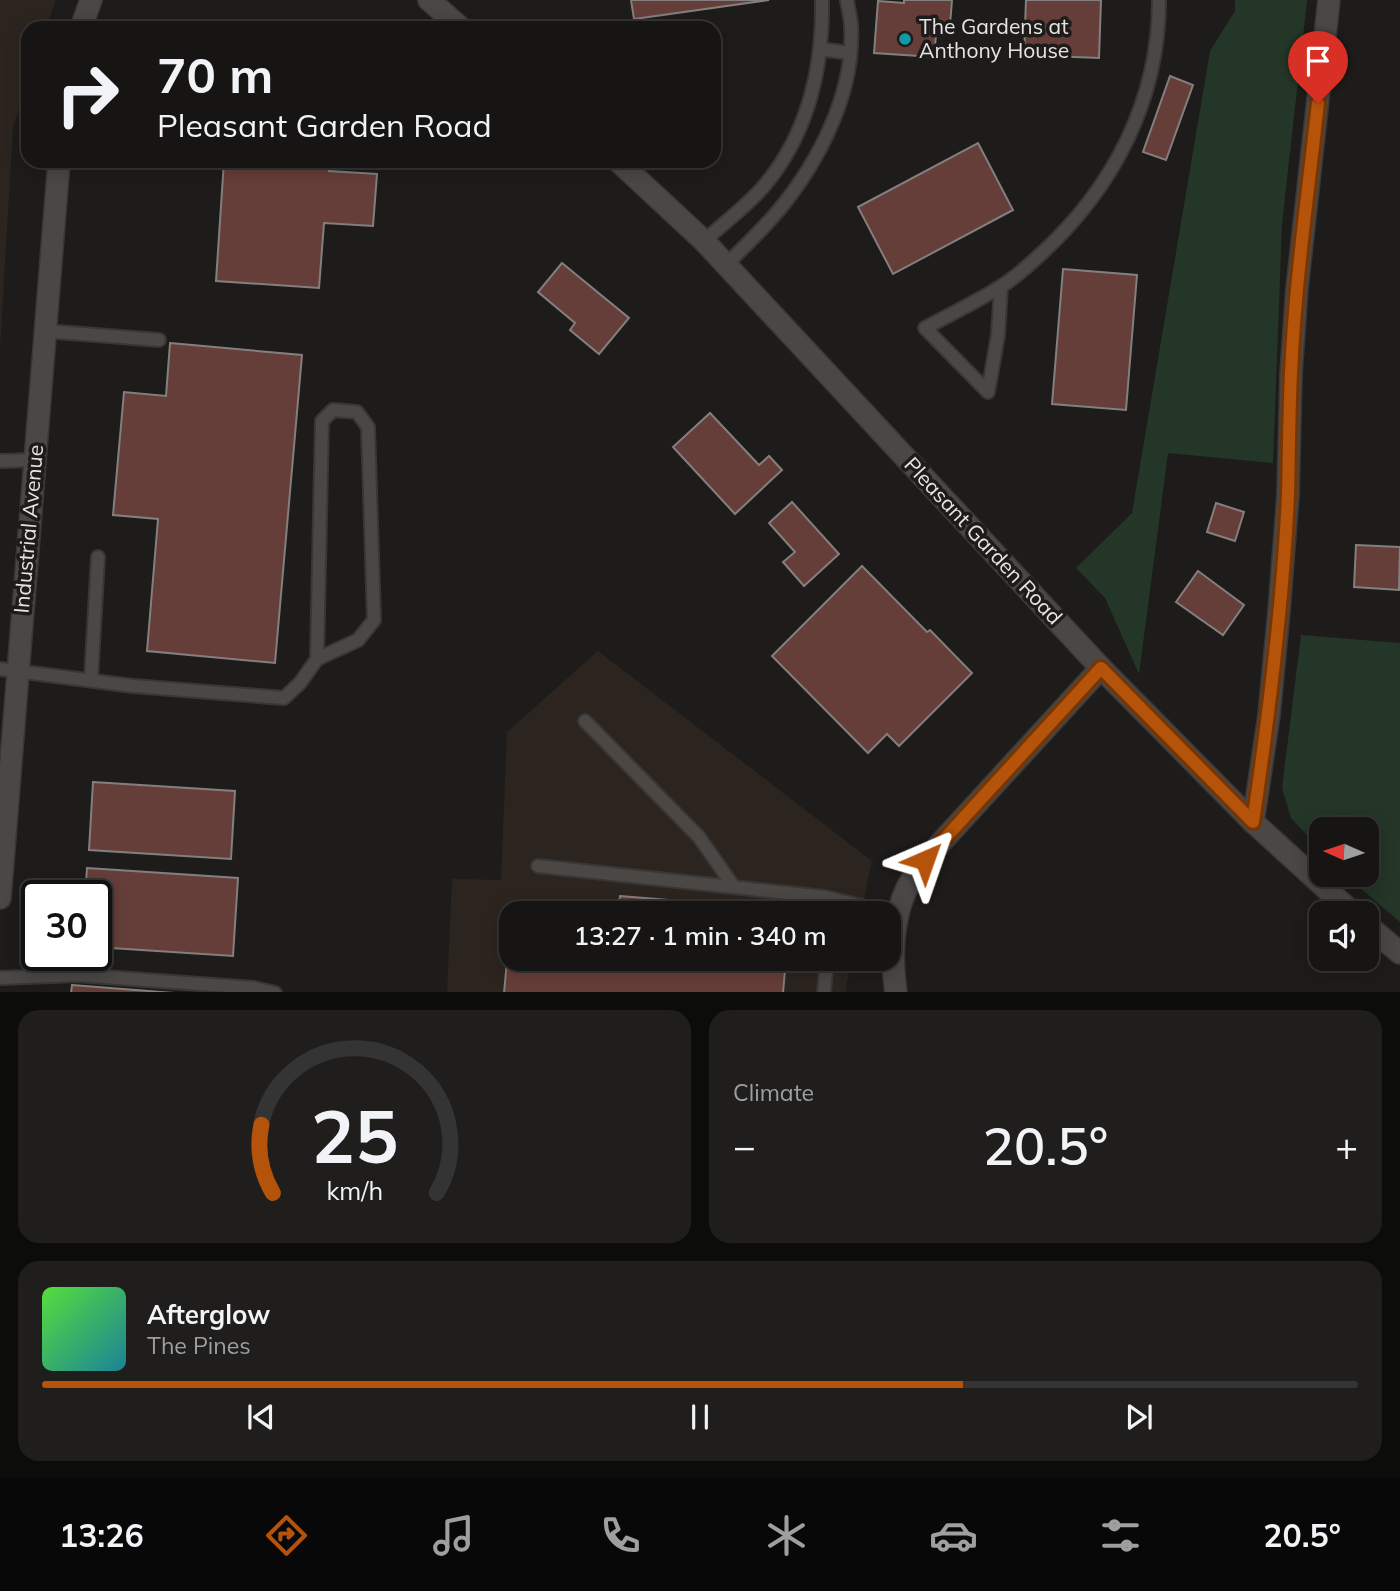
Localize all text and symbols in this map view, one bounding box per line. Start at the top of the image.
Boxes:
place label: The Gardens at Anthony House [919,13,1069,63]
marker: The Gardens at Anthony House [897,31,913,47]
pin [1288,31,1348,103]
icon: arrive [1299,42,1337,80]
text: 70 m [157,44,273,105]
icon: right [42,49,133,140]
text: Pleasant Garden Road [157,105,492,145]
street label: Industrial Avenue [8,444,48,614]
street label: Pleasant Garden Road [899,451,1068,629]
north arrow [1309,817,1379,887]
map controls [1309,817,1379,971]
position arrow [888,823,962,897]
speed limit sign: 30 [21,880,112,971]
button: sound [1309,901,1379,971]
text: 13:27 · 1 min · 340 m [573,919,827,952]
text: Climate [733,1078,814,1107]
text: 25 [311,1090,398,1181]
text: 20.5° [983,1113,1108,1178]
text: − [733,1122,756,1170]
text: + [1335,1122,1358,1170]
text: km/h [326,1174,383,1205]
text: Afterglow [147,1298,270,1331]
text: The Pines [147,1331,251,1360]
icon: previous [242,1398,280,1436]
icon: pause [681,1398,719,1436]
icon: next [1120,1398,1158,1436]
icon: directions [262,1511,311,1560]
icon: music [429,1511,478,1560]
icon: phone [596,1511,645,1560]
icon: climate [762,1511,811,1560]
icon: car [929,1511,978,1560]
icon: filters [1096,1511,1145,1560]
text: 13:26 [59,1515,144,1555]
text: 20.5° [1263,1515,1341,1555]

